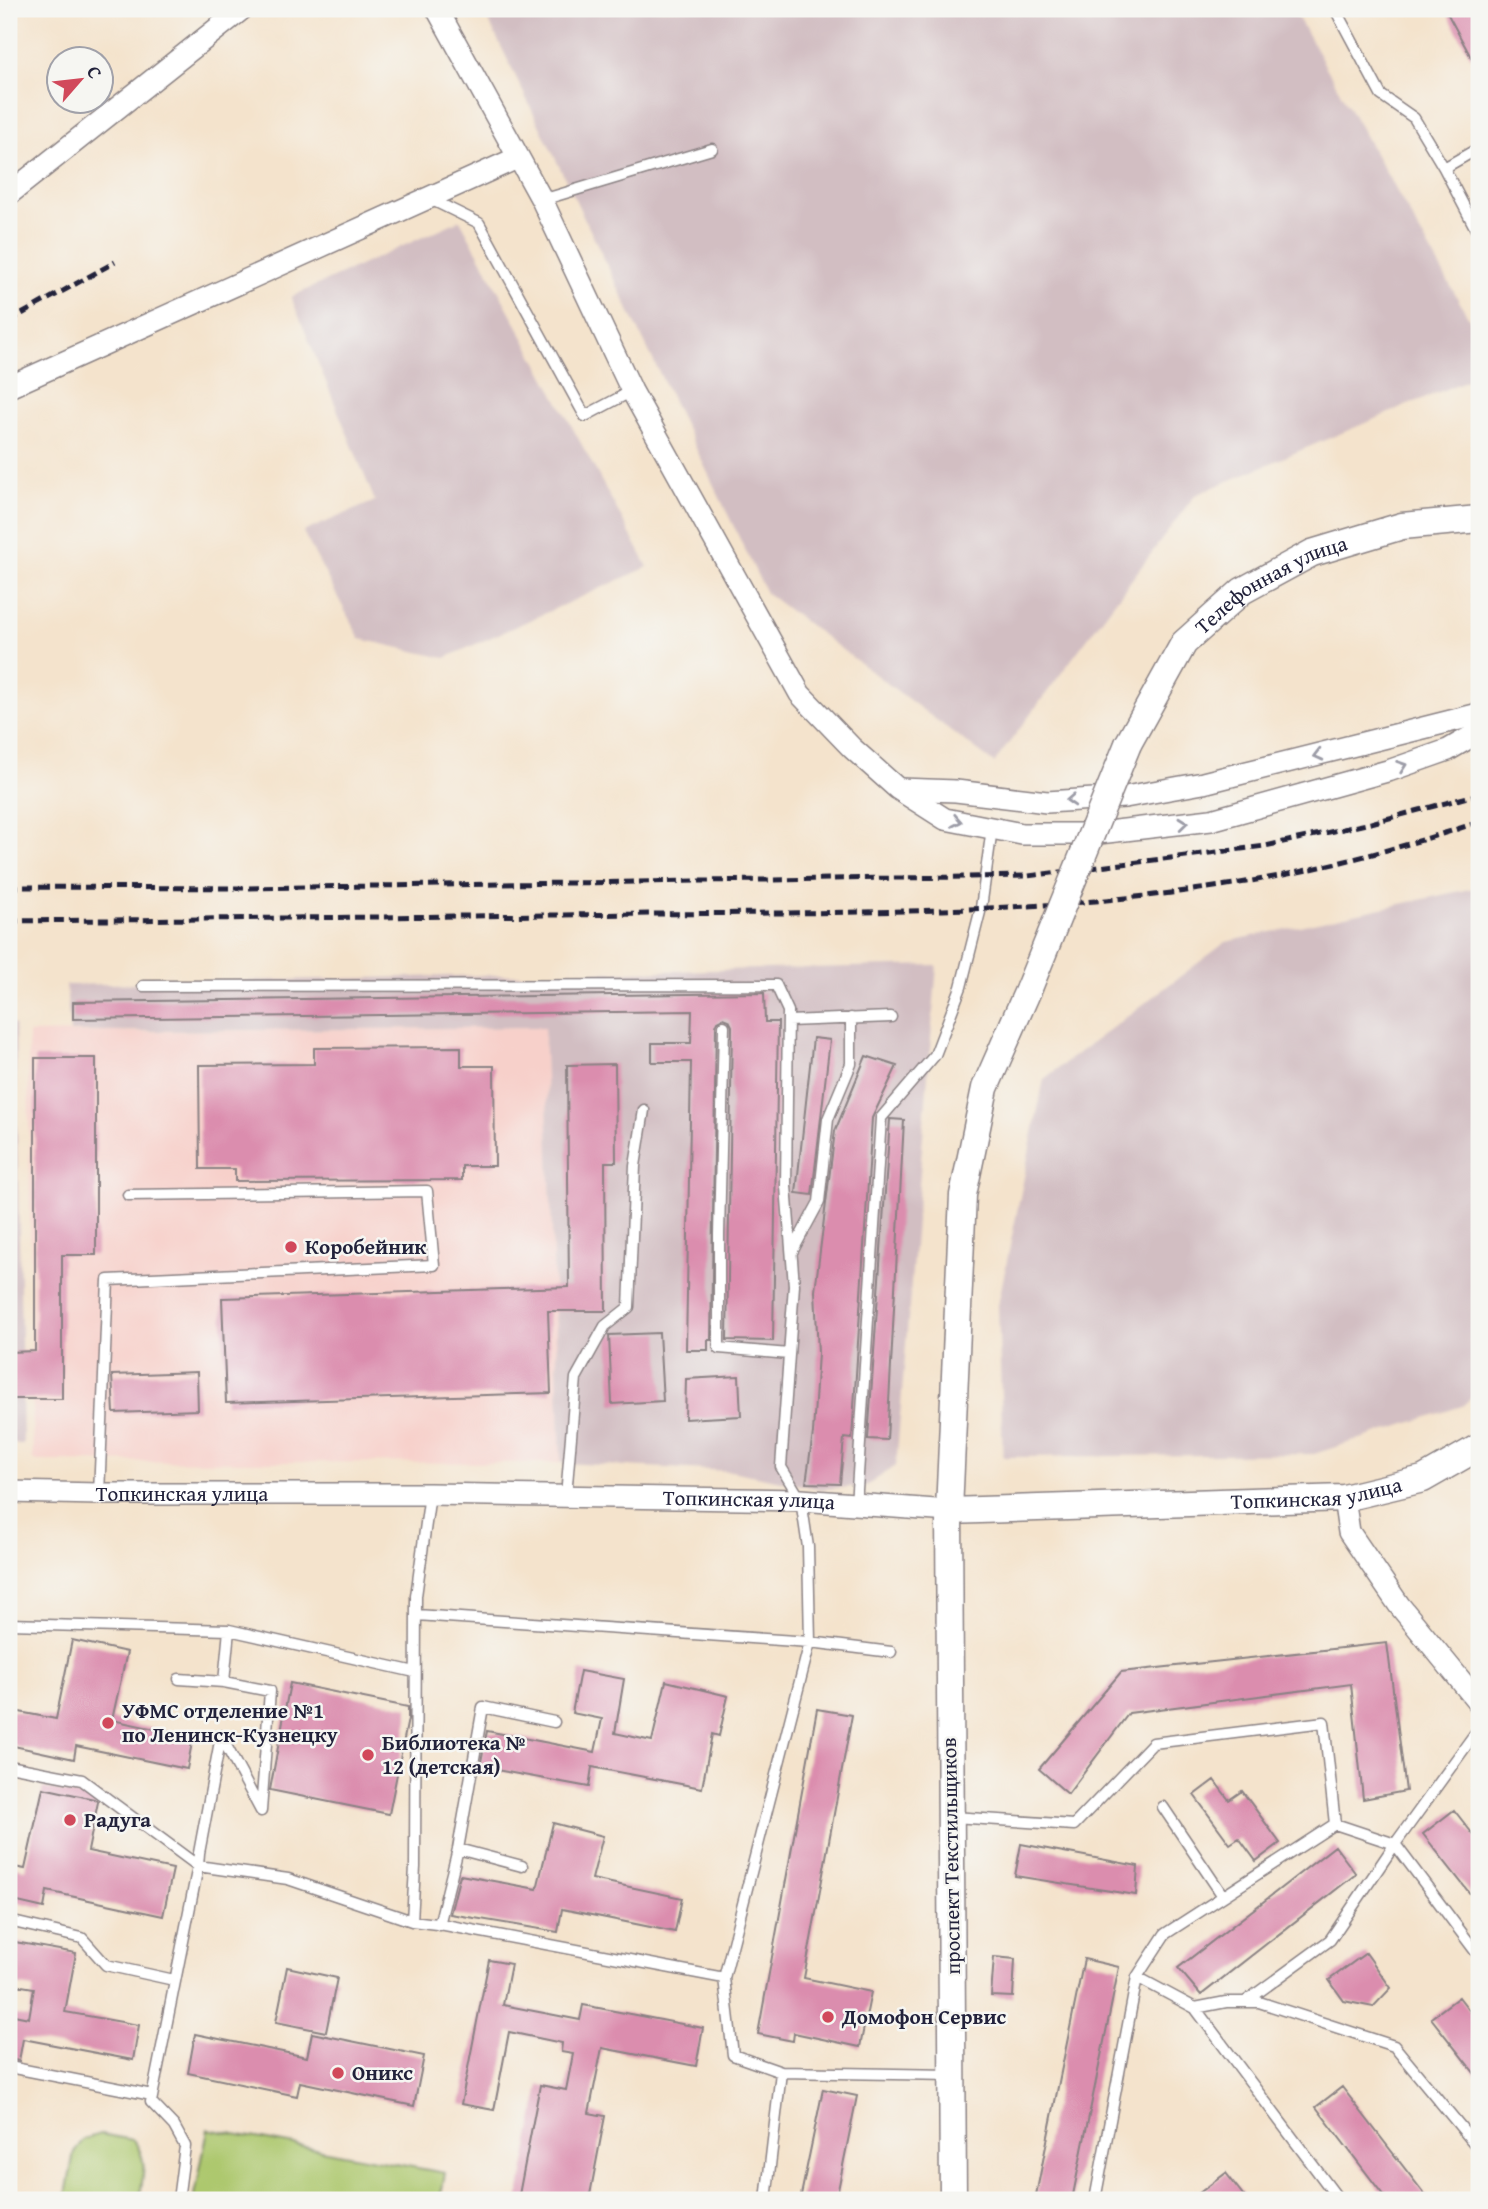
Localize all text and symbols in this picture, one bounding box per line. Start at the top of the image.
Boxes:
north arrow [46,46,116,116]
text: С [80,61,110,84]
street label: Телефонная улица [1188,527,1351,641]
one-way arrow [1312,747,1324,761]
one-way arrow [1396,760,1408,774]
one-way arrow [1065,793,1076,808]
one-way arrow [951,813,963,828]
one-way arrow [1177,816,1189,831]
place label: Коробейник [305,1231,427,1262]
marker: Коробейник [283,1239,299,1255]
street label: Топкинская улица [1230,1469,1405,1517]
street label: Топкинская улица [96,1478,268,1509]
street label: Топкинская улица [663,1482,836,1517]
place label: УФМС отделение №1 по Ленинск-Кузнецку [122,1695,338,1750]
marker: УФМС отделение №1 по Ленинск-Кузнецку [100,1715,116,1731]
place label: Библиотека № 12 (детская) [382,1727,526,1782]
street label: проспект Текстильщиков [933,1737,968,1975]
marker: Библиотека № 12 (детская) [360,1747,376,1763]
place label: Радуга [84,1804,151,1835]
marker: Радуга [62,1812,78,1828]
place label: Домофон Сервис [841,2001,1007,2032]
marker: Домофон Сервис [820,2009,836,2025]
place label: Оникс [352,2057,413,2088]
marker: Оникс [330,2065,346,2081]

